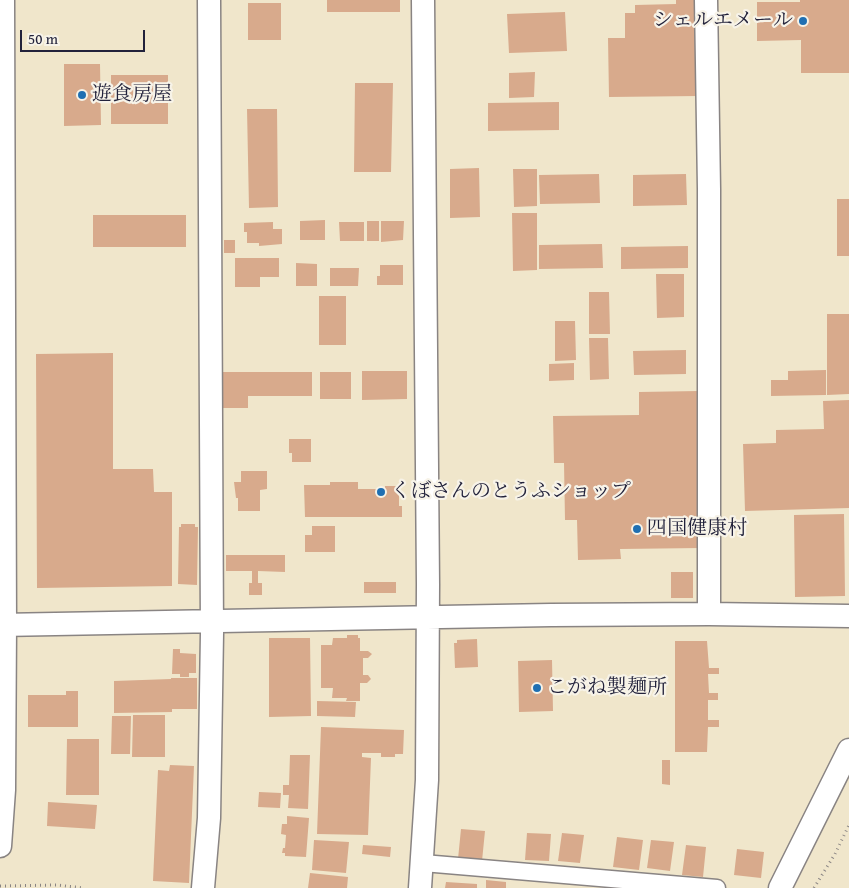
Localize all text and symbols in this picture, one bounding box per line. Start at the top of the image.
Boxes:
place label: シェルエメール [653,9,793,33]
marker: シェルエメール [797,15,809,27]
scale bar [22,20,148,52]
text: 50 m [28,28,58,49]
place label: 遊食房屋 [92,83,172,107]
marker: 遊食房屋 [76,89,88,101]
place label: くぼさんのとうふショップ [391,480,631,504]
marker: くぼさんのとうふショップ [375,486,387,498]
place label: 四国健康村 [647,517,747,541]
marker: 四国健康村 [631,523,643,535]
place label: こがね製麺所 [547,676,667,700]
marker: こがね製麺所 [531,682,543,694]

